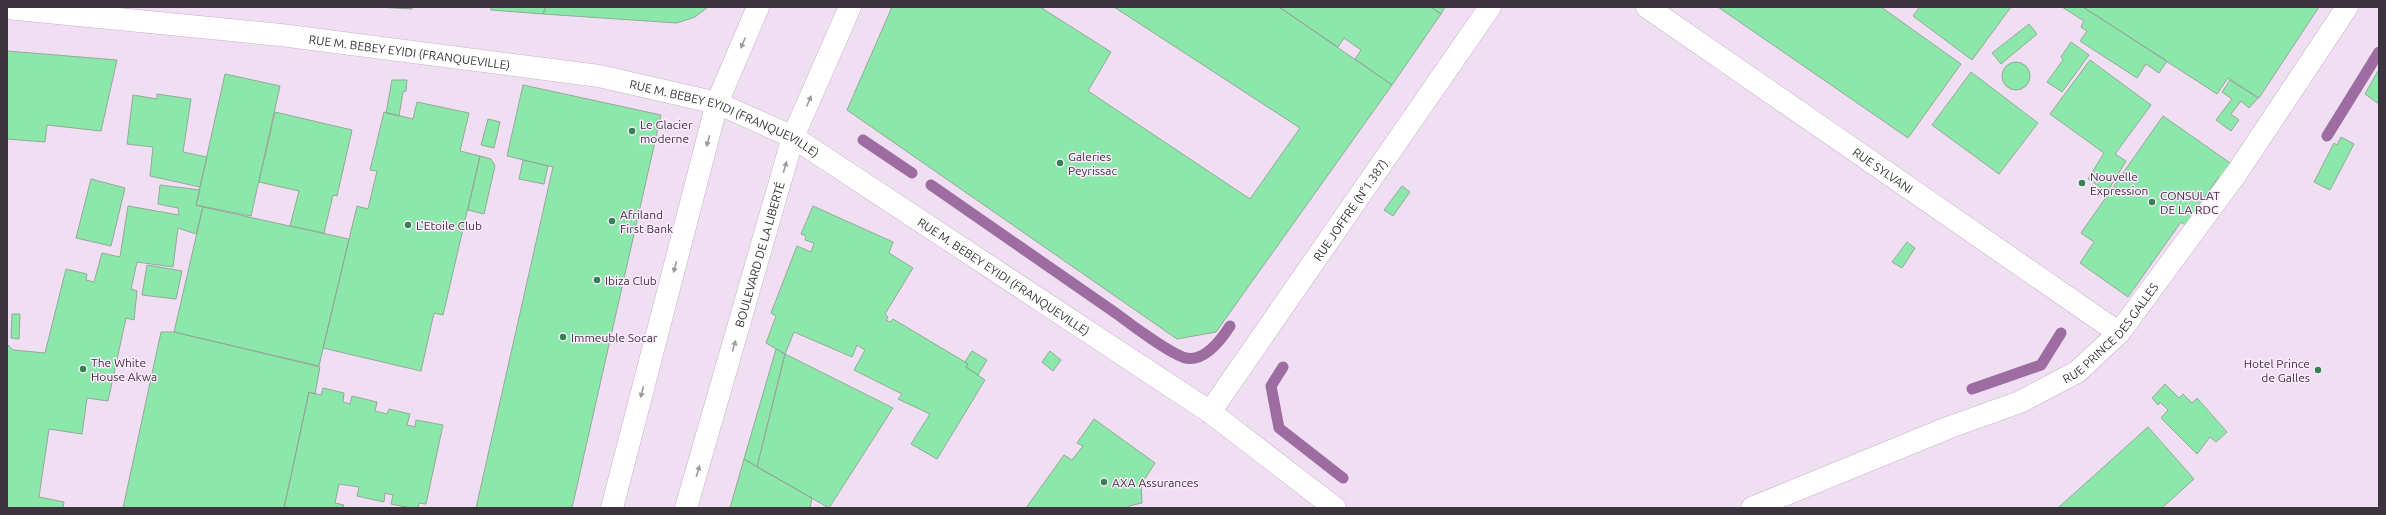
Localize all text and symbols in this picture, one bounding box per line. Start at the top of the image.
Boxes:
street label: RUE M. BEBEY EYIDI (FRANQUEVILLE) [308,32,511,72]
one-way arrow [739,37,745,49]
street label: RUE M. BEBEY EYIDI (FRANQUEVILLE) [628,77,822,160]
one-way arrow [806,96,812,107]
place label: Le Glacier moderne [640,118,693,145]
marker: Le Glacier moderne [627,126,637,136]
one-way arrow [704,135,710,147]
street label: RUE SYLVANI [1851,145,1916,195]
place label: Galeries Peyrissac [1068,150,1117,177]
street label: RUE JOFFRE (N°1.387) [1310,157,1390,263]
marker: Galeries Peyrissac [1055,158,1065,168]
one-way arrow [782,161,788,173]
place label: Nouvelle Expression [2090,170,2148,197]
marker: Nouvelle Expression [2077,178,2087,188]
street label: BOULEVARD DE LA LIBERTÉ [732,180,786,329]
place label: CONSULAT DE LA RDC [2160,189,2220,216]
marker: CONSULAT DE LA RDC [2147,197,2157,207]
place label: Afriland First Bank [620,208,673,235]
street label: RUE M. BEBEY EYIDI (FRANQUEVILLE) [916,215,1092,338]
marker: Afriland First Bank [607,216,617,226]
place label: L'Etoile Club [416,219,482,232]
marker: L'Etoile Club [403,220,413,230]
one-way arrow [672,261,678,273]
place label: Ibiza Club [605,274,657,287]
marker: Ibiza Club [592,275,602,285]
street label: RUE PRINCE DES GALLES [2060,280,2160,385]
place label: Immeuble Socar [571,331,658,344]
marker: Immeuble Socar [558,332,568,342]
one-way arrow [731,340,737,352]
place label: The White House Akwa [91,356,157,383]
place label: Hotel Prince de Galles [2244,357,2310,384]
marker: The White House Akwa [78,364,88,374]
marker: Hotel Prince de Galles [2313,365,2323,375]
one-way arrow [639,387,645,399]
one-way arrow [695,464,701,476]
place label: AXA Assurances [1112,476,1199,489]
marker: AXA Assurances [1099,477,1109,487]

